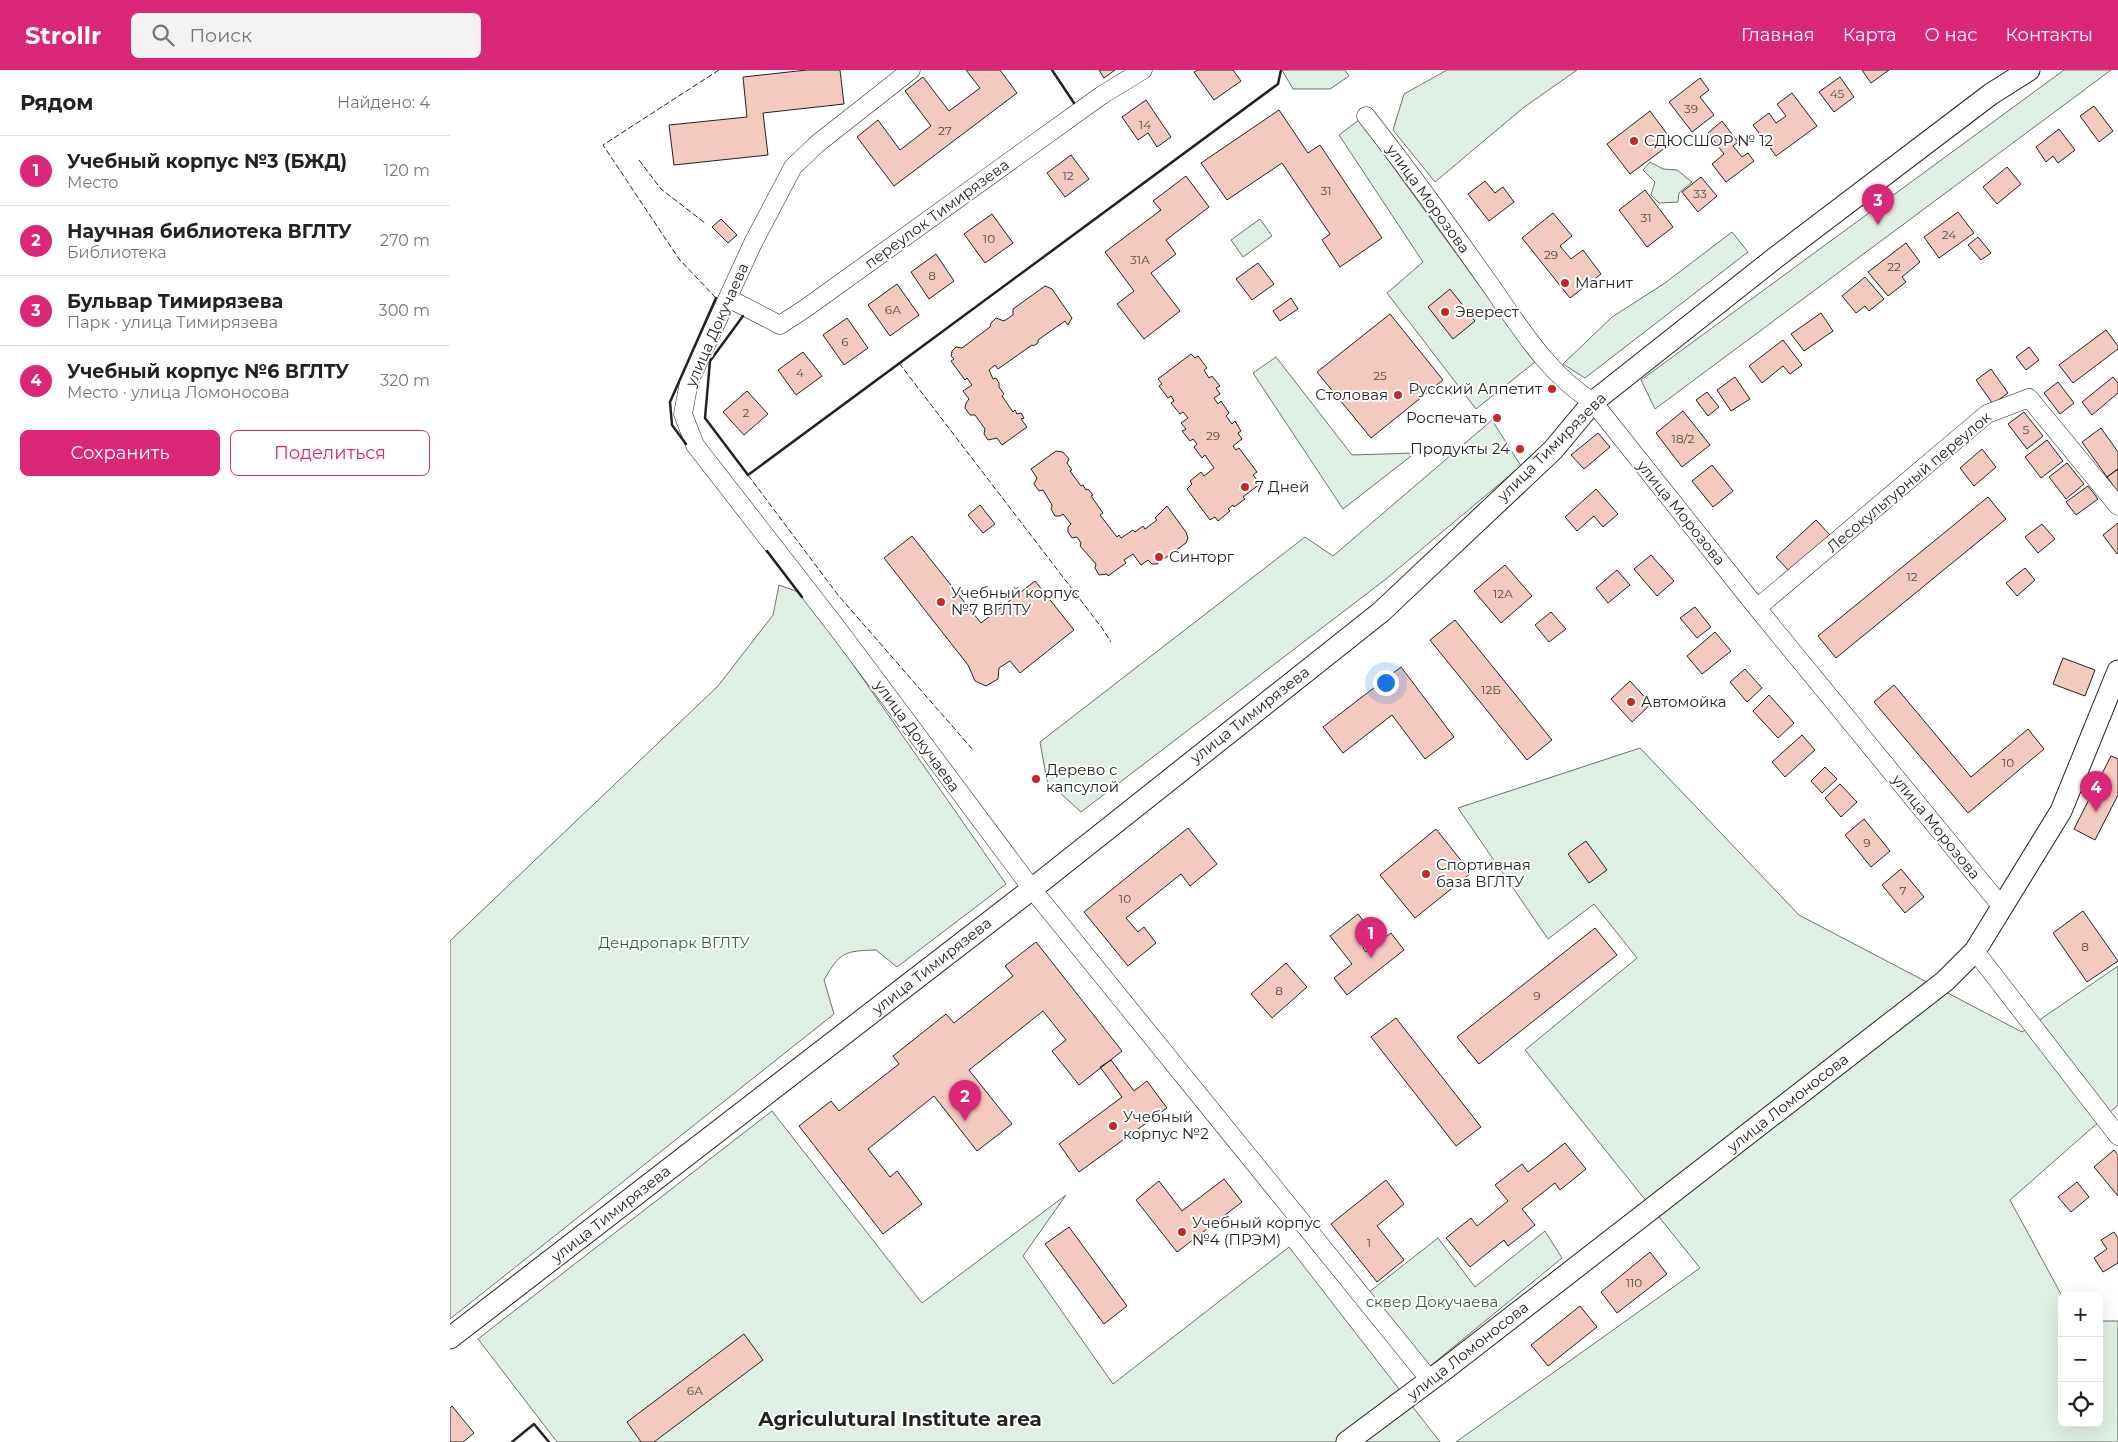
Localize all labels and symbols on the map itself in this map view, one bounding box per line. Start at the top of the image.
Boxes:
house number: 45 [1830,86,1845,101]
house number: 39 [1684,101,1698,116]
house number: 14 [1139,117,1151,132]
house number: 27 [938,123,952,138]
place label: СДЮСШОР № 12 [1644,131,1773,150]
marker: СДЮСШОР № 12 [1628,135,1640,147]
street label: улица Морозова [1382,140,1474,257]
street label: переулок Тимирязева [861,155,1013,272]
house number: 12 [1062,168,1074,183]
house number: 31 [1320,183,1332,198]
pin: 3 [1862,184,1894,225]
house number: 33 [1693,186,1707,201]
house number: 31 [1640,210,1652,225]
house number: 24 [1942,227,1956,242]
house number: 10 [983,231,995,246]
house number: 29 [1544,247,1558,262]
house number: 31А [1130,252,1150,267]
house number: 22 [1887,259,1901,274]
street label: улица Докучаева [680,260,752,391]
house number: 8 [928,268,936,283]
place label: Магнит [1575,273,1634,292]
marker: Магнит [1559,277,1571,289]
house number: 6А [885,302,901,317]
place label: Эверест [1455,302,1520,321]
marker: Эверест [1439,306,1451,318]
house number: 6 [841,334,849,349]
house number: 4 [796,365,804,380]
house number: 25 [1373,368,1387,383]
place label: Русский Аппетит [1408,379,1543,398]
marker: Русский Аппетит [1546,383,1558,395]
place label: Столовая [1315,385,1388,404]
street label: улица Тимирязева [1493,388,1610,506]
marker: Столовая [1392,389,1404,401]
house number: 2 [743,405,750,420]
street label: Лесокультурный переулок [1823,407,1995,556]
place label: Роспечать [1406,408,1487,427]
marker: Роспечать [1491,412,1503,424]
house number: 5 [2023,422,2030,437]
house number: 29 [1206,428,1220,443]
house number: 18/2 [1672,431,1695,446]
place label: Продукты 24 [1410,439,1510,458]
marker: Продукты 24 [1514,443,1526,455]
street label: улица Морозова [1632,455,1730,569]
place label: 7 Дней [1255,477,1309,496]
marker: 7 Дней [1239,481,1251,493]
place label: Синторг [1169,547,1235,566]
marker: Синторг [1153,551,1165,563]
house number: 12 [1906,569,1918,584]
place label: Учебный корпус №7 ВГЛТУ [951,583,1080,619]
house number: 12А [1493,586,1513,601]
marker: Учебный корпус №7 ВГЛТУ [935,596,947,608]
street label: улица Тимирязева [1185,662,1313,768]
your location [1373,670,1399,696]
street label: улица Докучаева [870,675,964,795]
house number: 12Б [1481,682,1501,697]
place label: Автомойка [1641,692,1727,711]
marker: Автомойка [1625,696,1637,708]
house number: 10 [2002,755,2014,770]
place label: Дерево с капсулой [1046,760,1119,796]
street label: улица Морозова [1887,769,1985,883]
pin: 4 [2080,771,2112,812]
marker: Дерево с капсулой [1030,773,1042,785]
house number: 9 [1863,835,1871,850]
place label: Спортивная база ВГЛТУ [1436,855,1531,891]
marker: Спортивная база ВГЛТУ [1420,868,1432,880]
house number: 7 [1899,883,1907,898]
house number: 10 [1119,891,1131,906]
street label: улица Тимирязева [867,913,995,1019]
pin: 1 [1355,917,1387,958]
park label: Дендропарк ВГЛТУ [598,933,750,952]
house number: 8 [2081,939,2089,954]
house number: 8 [1275,983,1283,998]
house number: 9 [1533,988,1541,1003]
street label: улица Ломоносова [1722,1049,1852,1157]
pin: 2 [949,1080,981,1121]
place label: Учебный корпус №2 [1123,1107,1209,1143]
marker: Учебный корпус №2 [1107,1120,1119,1132]
street label: улица Тимирязева [546,1161,674,1267]
place label: Учебный корпус №4 (ПРЭМ) [1192,1213,1321,1249]
marker: Учебный корпус №4 (ПРЭМ) [1176,1226,1188,1238]
house number: 1 [1367,1235,1371,1250]
house number: 110 [1626,1275,1642,1290]
park label: сквер Докучаева [1366,1292,1498,1311]
street label: улица Ломоносова [1402,1297,1532,1405]
house number: 6А [687,1383,703,1398]
district label: Agriculutural Institute area [757,1407,1042,1431]

